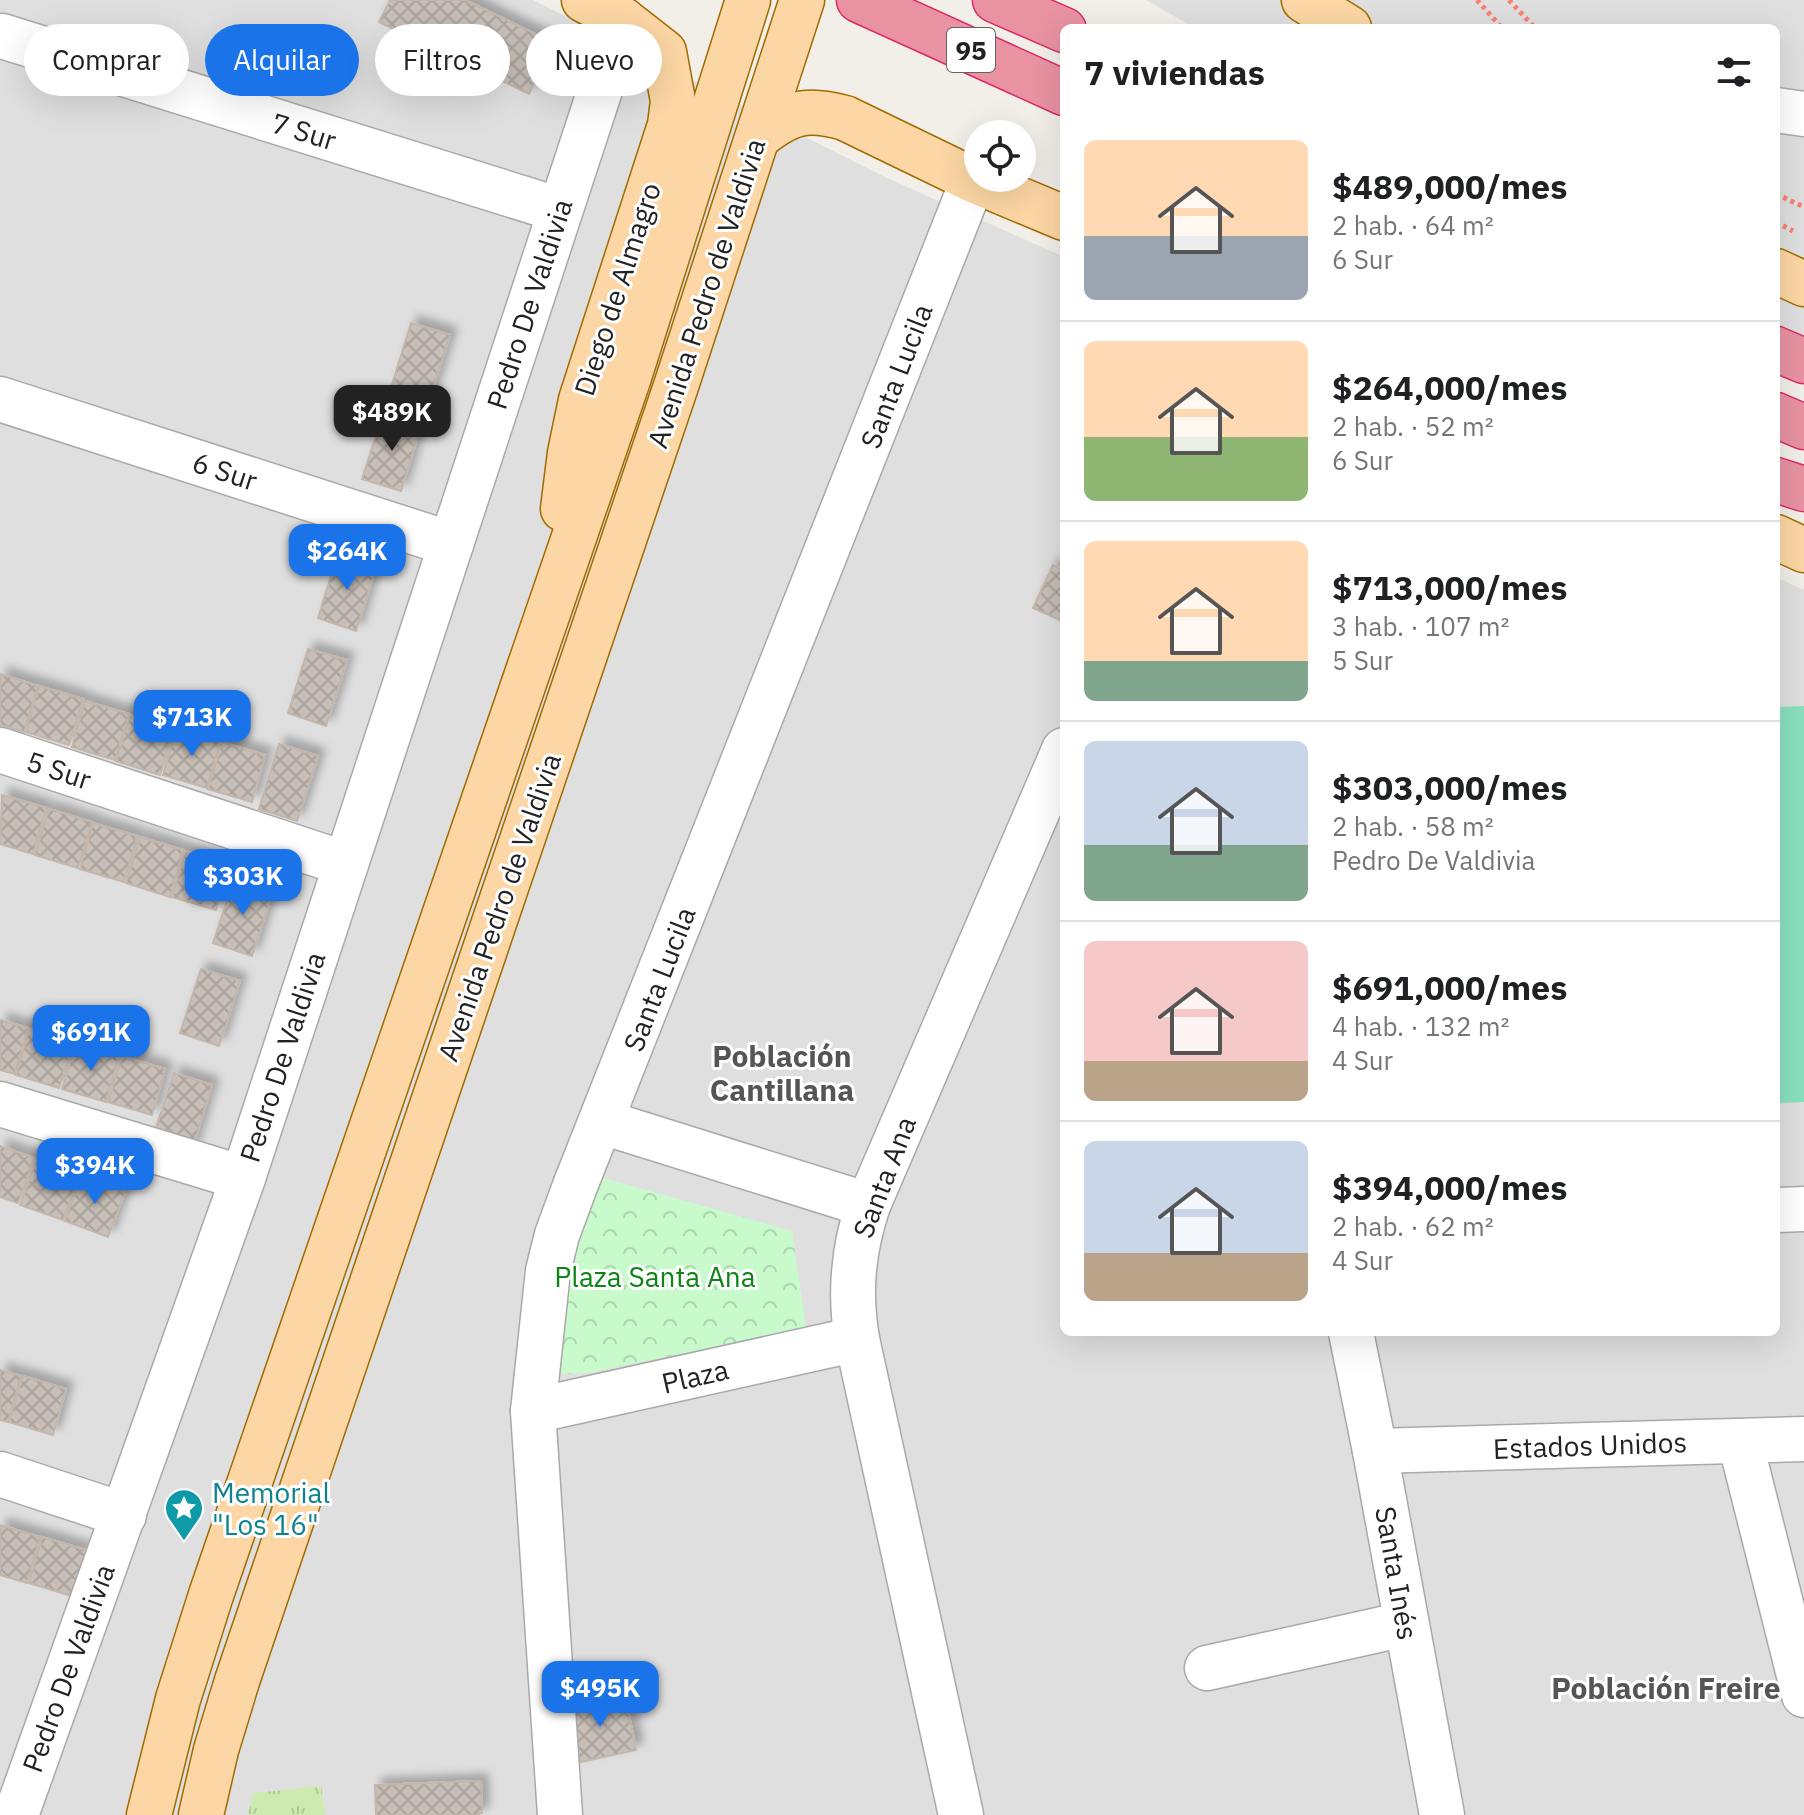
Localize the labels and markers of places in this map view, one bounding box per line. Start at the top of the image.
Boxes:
pin: $489K [336,385,448,453]
pin: $264K [291,524,403,592]
pin: $713K [136,690,248,758]
pin: $303K [187,849,299,917]
pin: $691K [35,1005,147,1073]
pin: $394K [39,1138,151,1206]
place label: Memorial "Los 16" [212,1474,330,1543]
place icon: Memorial "Los 16" [163,1487,205,1542]
pin: $495K [544,1661,656,1729]

